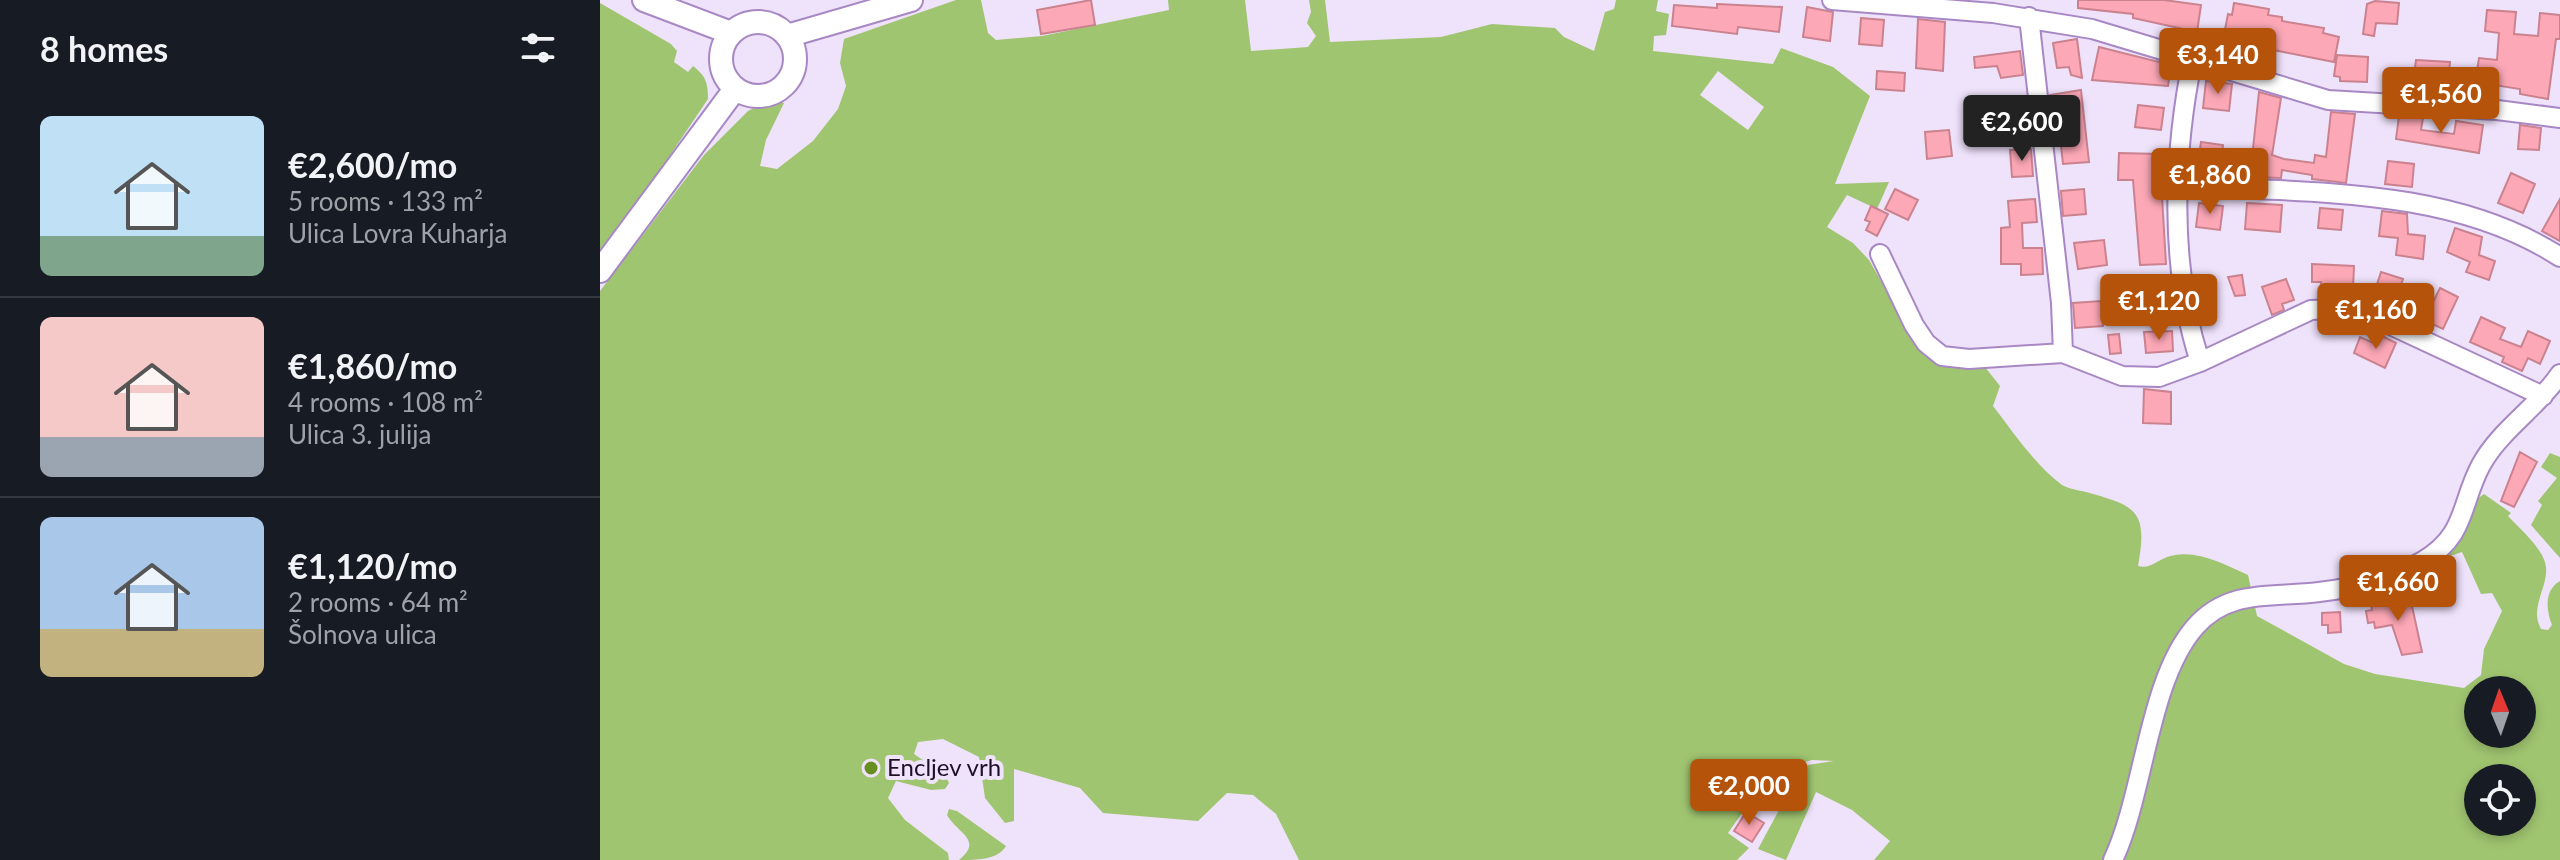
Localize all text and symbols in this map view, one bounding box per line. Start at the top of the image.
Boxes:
icon: filters [516,26,560,70]
text: 8 homes [40,28,168,69]
pin: €3,140 [2153,28,2283,96]
text: €3,140 [2177,38,2259,70]
pin: €1,560 [2376,67,2506,135]
text: €1,560 [2400,77,2482,109]
pin: €2,600 [1957,95,2087,163]
text: €2,600 [1981,105,2063,137]
text: €2,600/mo [288,144,457,185]
icon: home [104,148,200,244]
pin: €1,860 [2145,148,2275,216]
text: €1,860 [2169,158,2251,190]
text: 5 rooms · 133 m² [288,185,483,217]
text: Ulica Lovra Kuharja [288,217,507,249]
pin: €1,120 [2094,274,2224,342]
pin: €1,160 [2311,283,2441,351]
text: €1,120 [2118,284,2200,316]
text: €1,160 [2335,293,2417,325]
text: €1,860/mo [288,345,457,386]
icon: home [104,349,200,445]
text: 4 rooms · 108 m² [288,386,483,418]
text: Ulica 3. julija [288,418,431,450]
text: €1,120/mo [288,545,457,586]
icon: home [104,549,200,645]
pin: €1,660 [2333,555,2463,623]
text: €1,660 [2357,565,2439,597]
text: 2 rooms · 64 m² [288,586,468,618]
text: Šolnova ulica [288,618,437,650]
north arrow [2464,676,2536,748]
map controls [2464,676,2536,836]
place label: Encljev vrh [887,752,1001,781]
marker: Encljev vrh [862,759,880,777]
pin: €2,000 [1684,759,1814,827]
button: locate [2464,764,2536,836]
text: €2,000 [1708,769,1790,801]

